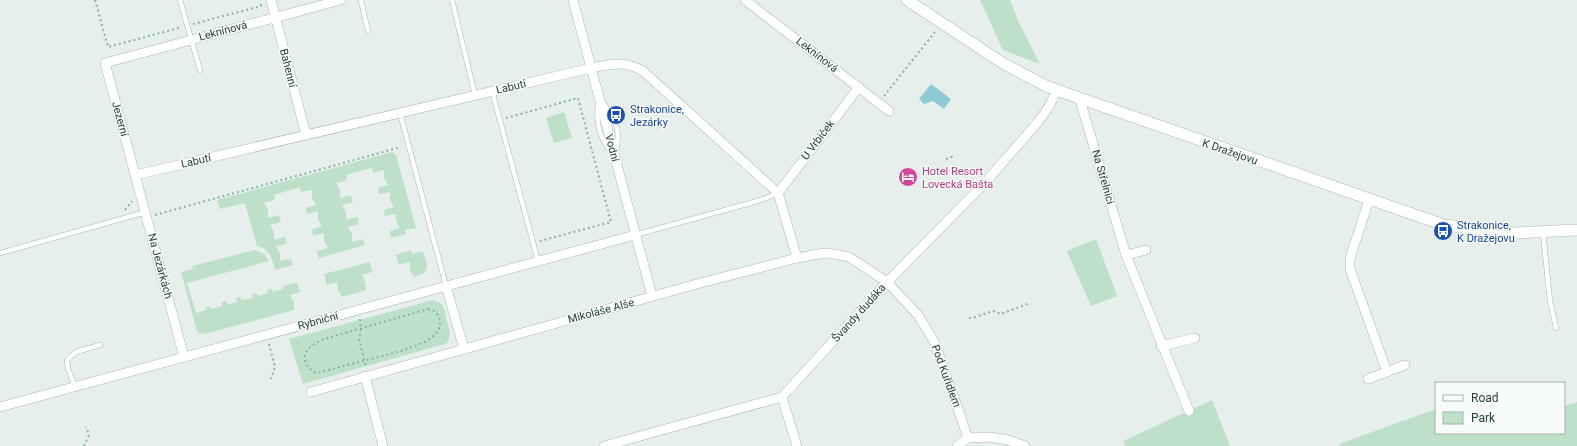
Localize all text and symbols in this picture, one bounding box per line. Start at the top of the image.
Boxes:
street label: Leknínová [197,18,249,44]
street label: Leknínová [793,35,841,75]
street label: Bahenní [277,47,299,90]
street label: Labutí [495,77,529,97]
street label: Jezerní [109,100,131,139]
place label: Strakonice, Jezárky [630,103,684,129]
bus stop icon: Strakonice, Jezárky [605,104,627,126]
street label: U Vrbiček [799,117,837,162]
street label: Vodní [602,133,622,164]
street label: K Dražejovu [1201,136,1259,168]
street label: Na Střelnici [1089,148,1117,206]
street label: Labutí [180,151,214,171]
place label: Hotel Resort Lovecká Bašta [922,165,993,191]
hotel icon: Hotel Resort Lovecká Bašta [897,166,919,188]
place label: Strakonice, K Dražejovu [1457,219,1515,245]
bus stop icon: Strakonice, K Dražejovu [1432,220,1454,242]
street label: Na Jezárkách [145,232,175,300]
street label: Švandy dudáka [829,281,889,345]
street label: Mikoláše Alše [566,296,636,326]
street label: Rybniční [296,309,341,333]
street label: Pod Kuřidlem [929,343,963,409]
legend [1435,382,1565,434]
text: Road [1471,391,1499,405]
text: Park [1471,411,1496,425]

